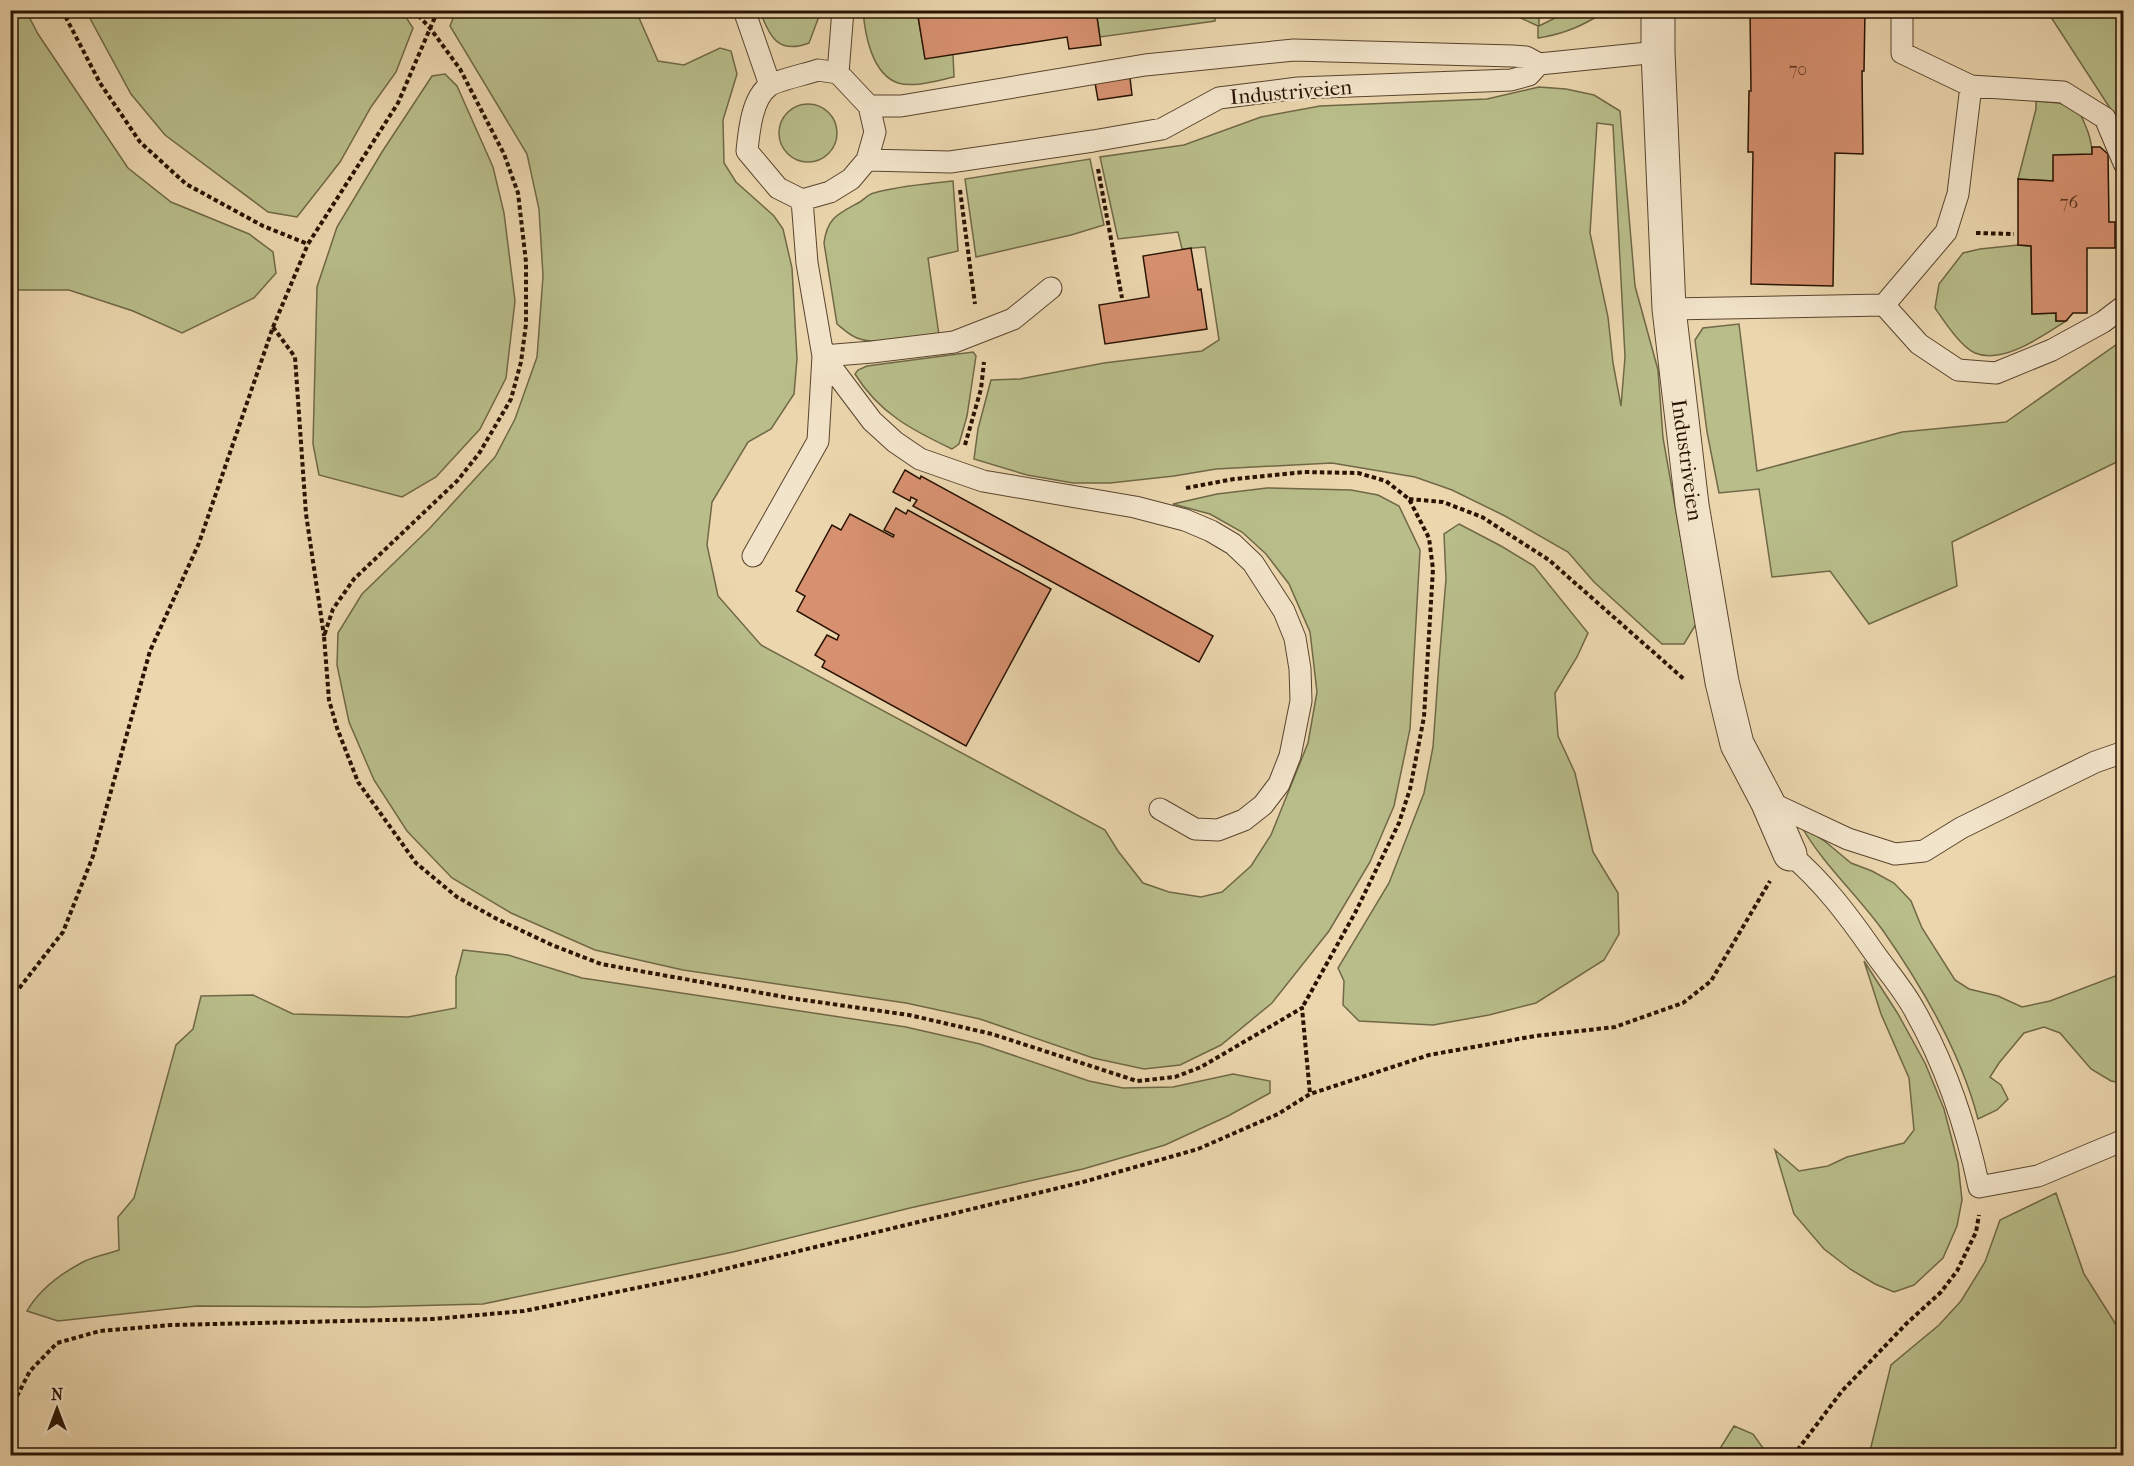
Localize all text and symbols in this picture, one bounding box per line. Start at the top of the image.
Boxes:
house number: 70 [1789,59,1807,80]
street label: Industriveien [1229,75,1353,109]
house number: 76 [2060,192,2078,213]
street label: Industriveien [1667,398,1707,522]
north arrow [27,1379,87,1439]
text: N [51,1385,64,1404]

